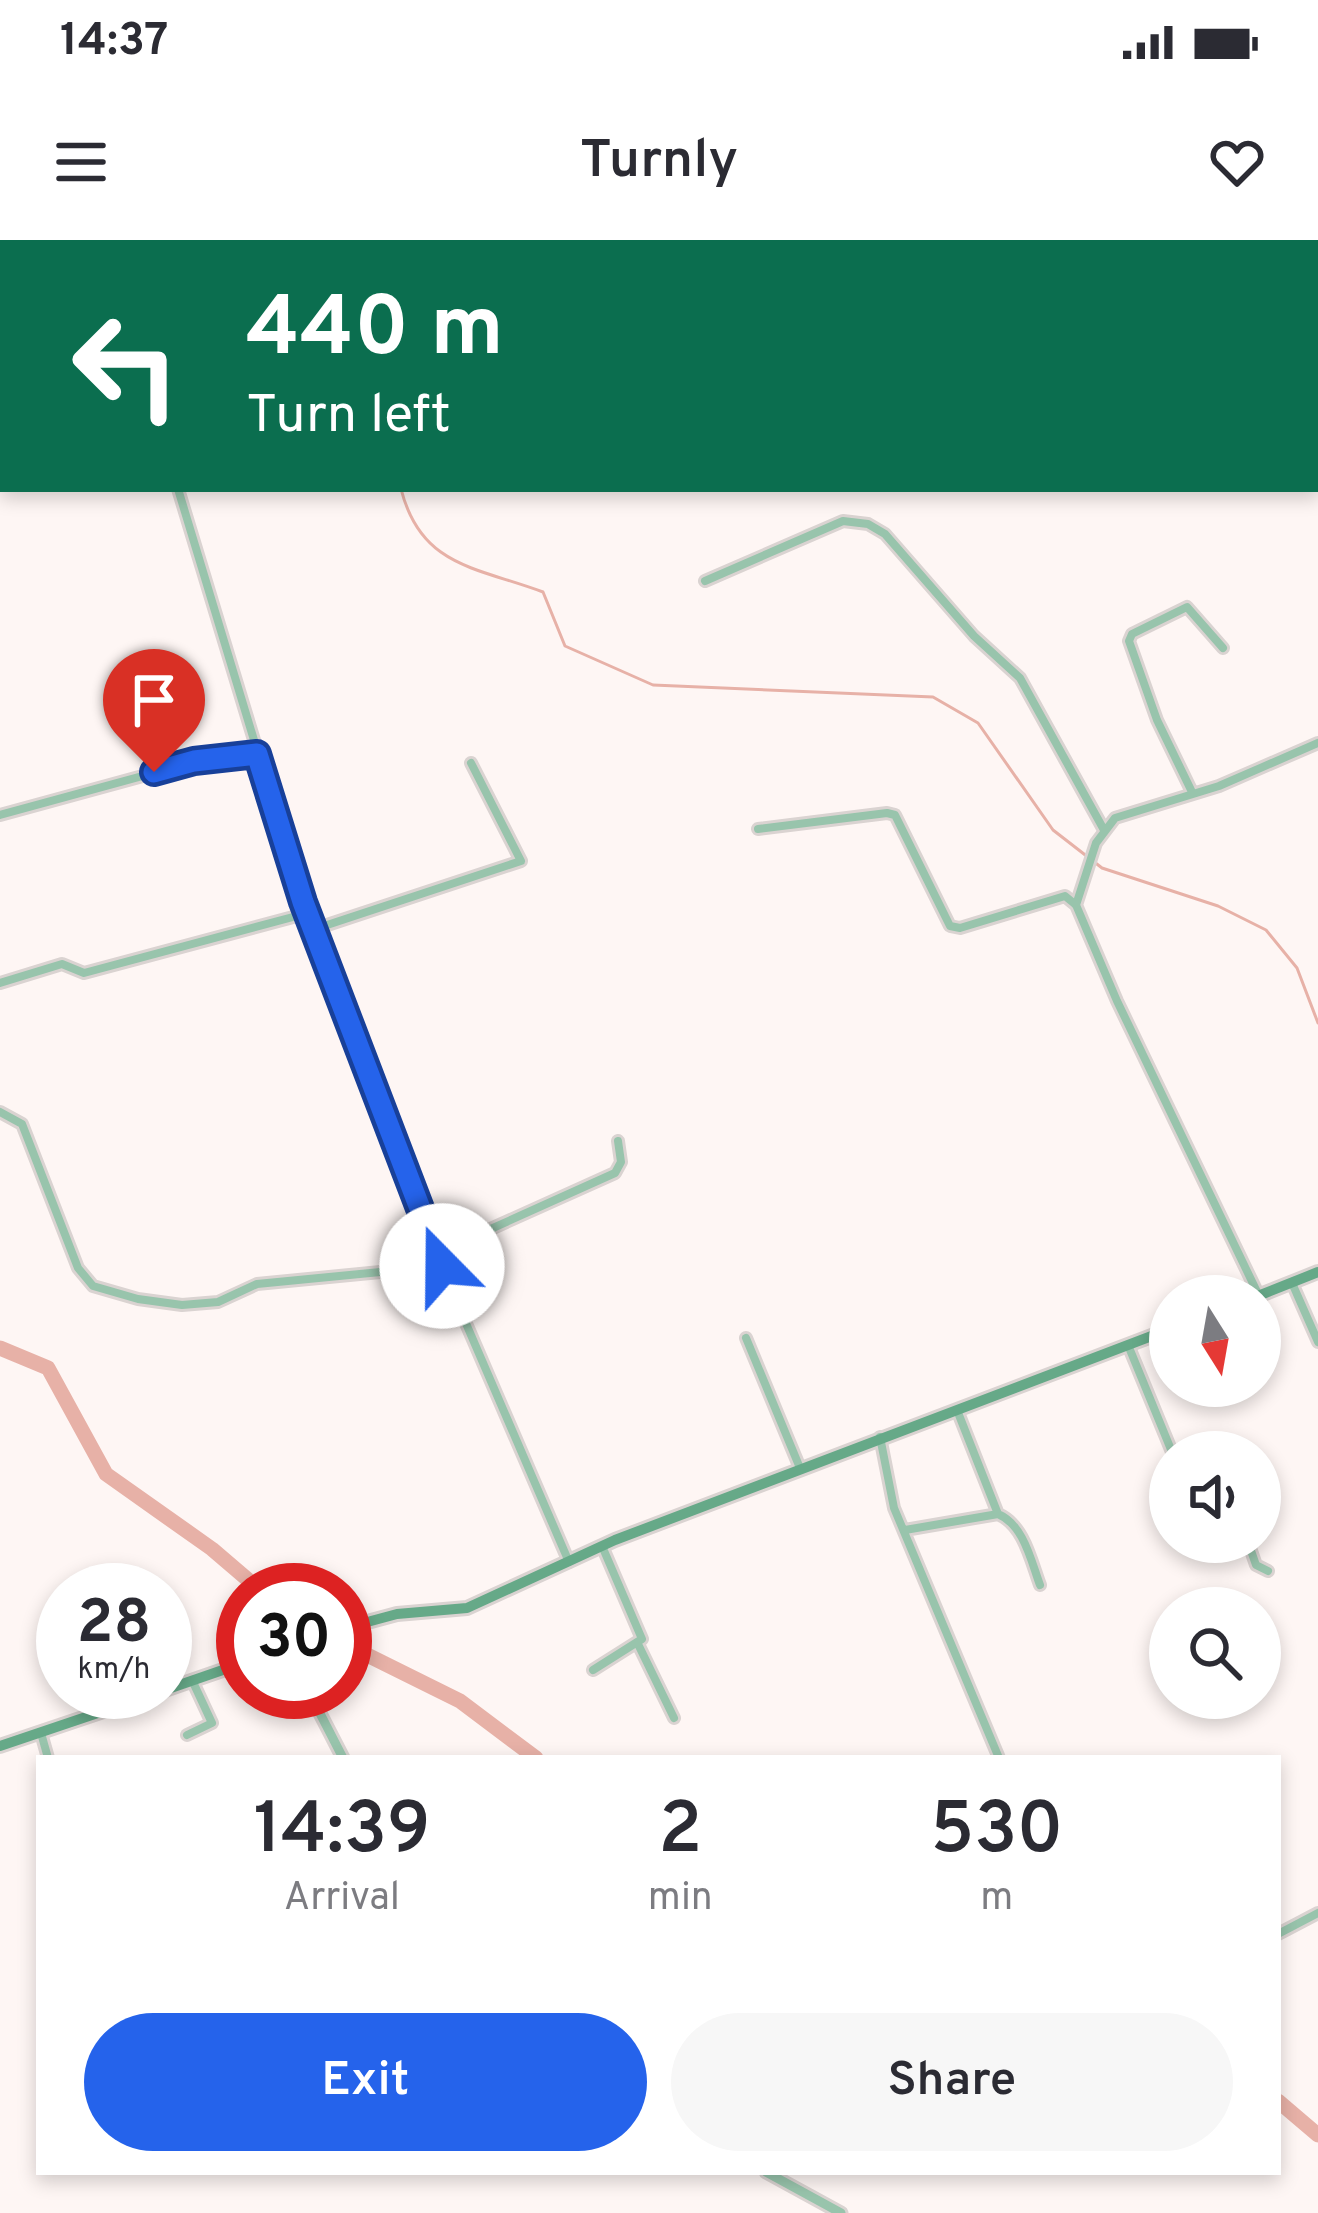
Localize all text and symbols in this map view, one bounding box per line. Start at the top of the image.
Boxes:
text: 14:37 [60,14,168,71]
text: Turnly [580,128,738,197]
icon: menu [48,129,114,195]
icon: heart [1204,129,1270,195]
text: 440 m [246,279,504,385]
icon: left [48,288,204,444]
text: Turn left [246,383,451,452]
pin [103,649,205,772]
icon: arrive [121,667,187,733]
position arrow [379,1203,505,1329]
north arrow [1149,1275,1281,1407]
map controls [1149,1275,1281,1719]
button: sound [1149,1431,1281,1563]
speed limit sign: 30 [216,1563,372,1719]
button: search [1149,1587,1281,1719]
text: 28 [77,1588,151,1664]
text: km/h [78,1652,150,1689]
text: 14:39 [253,1787,430,1879]
text: 2 [658,1787,702,1879]
text: 530 [930,1787,1064,1879]
text: Arrival [284,1875,400,1924]
text: min [648,1875,713,1924]
text: m [980,1875,1013,1924]
button: Exit [84,2013,647,2151]
button: Share [671,2013,1233,2151]

